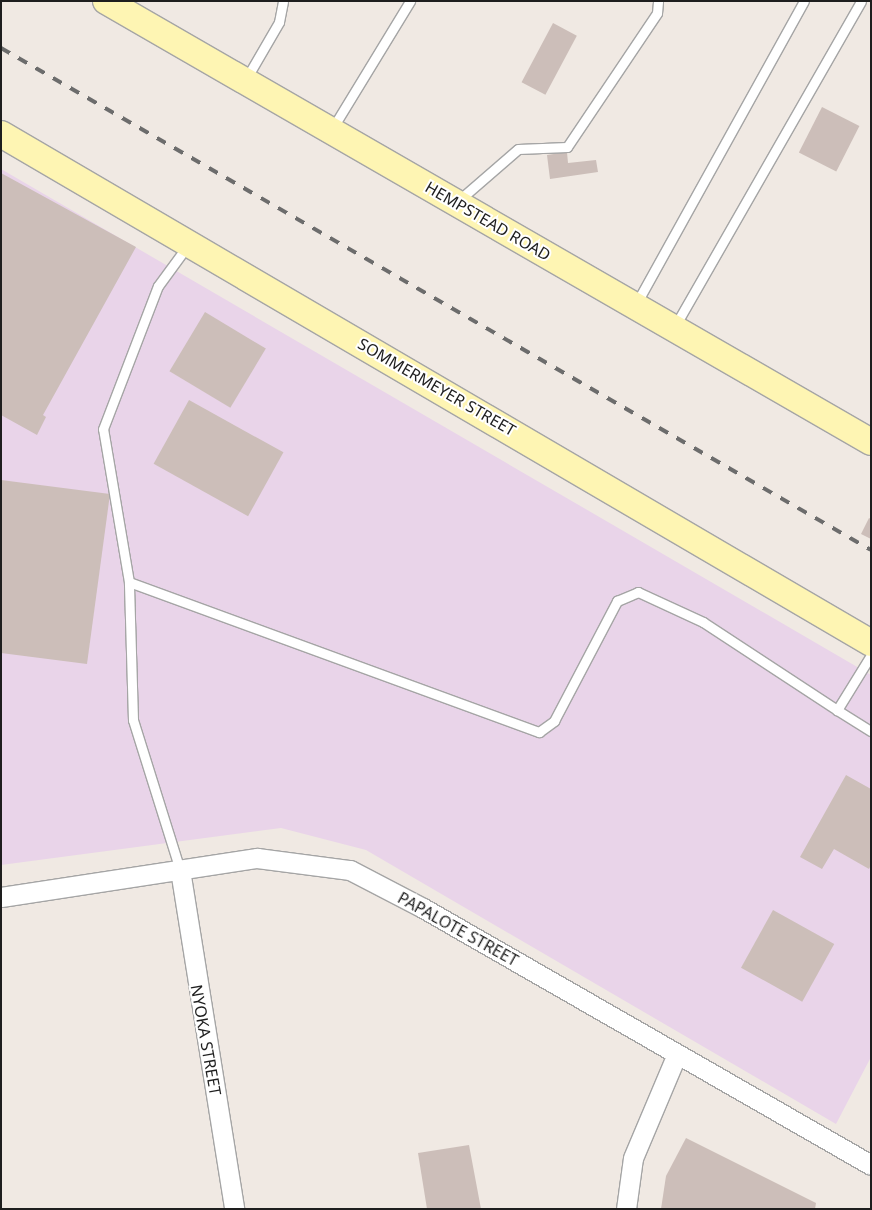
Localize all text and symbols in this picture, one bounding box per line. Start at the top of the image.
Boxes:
street label: HEMPSTEAD ROAD [422,177,554,265]
street label: SOMMERMEYER STREET [355,334,519,440]
street label: PAPALOTE STREET [395,888,521,970]
street label: NYOKA STREET [187,983,225,1097]

